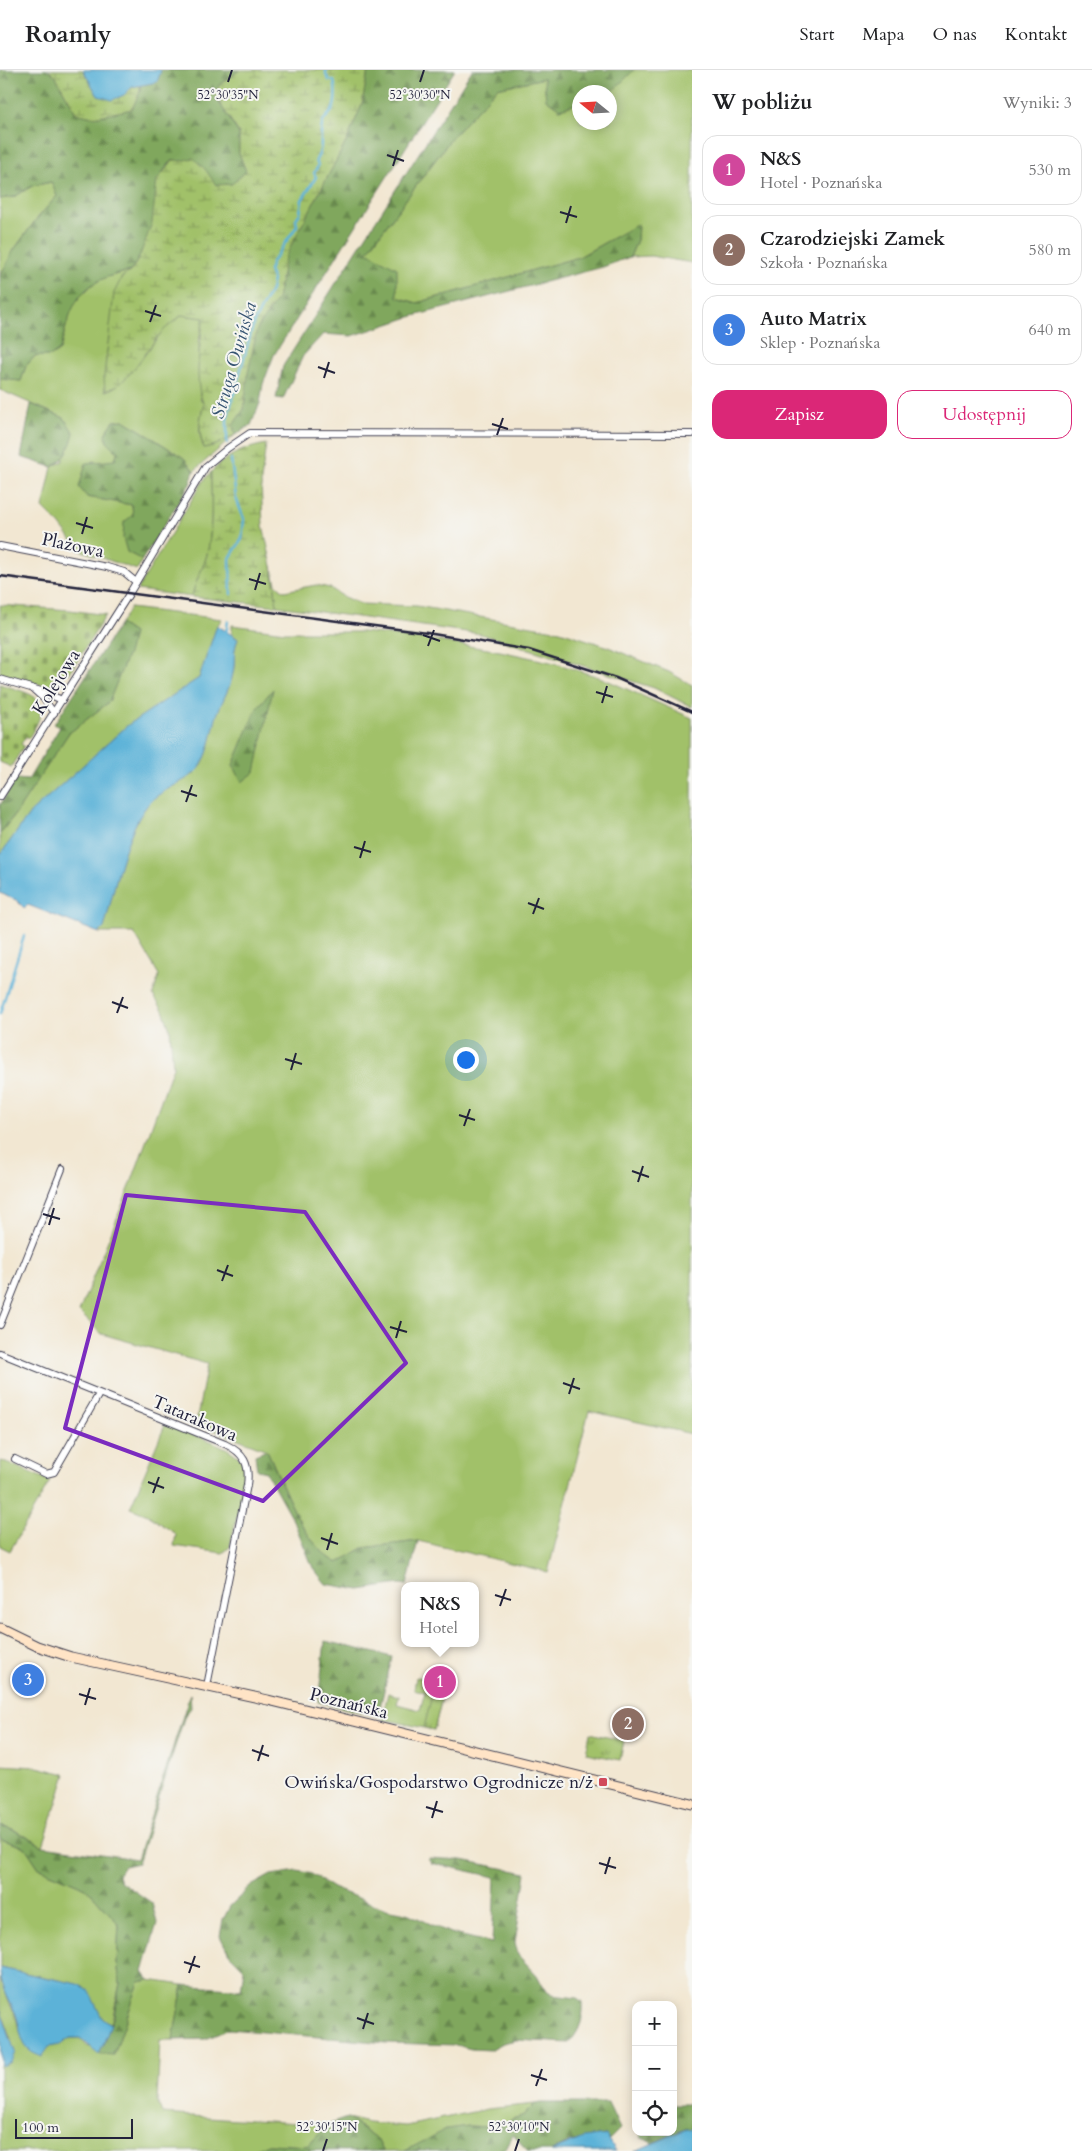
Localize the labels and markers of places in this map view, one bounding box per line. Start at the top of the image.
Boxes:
pin: 3 [12,1661,44,1699]
pin: 1 [424,1663,456,1701]
pin: 2 [612,1705,644,1743]
place label: Owińska/Gospodarstwo Ogrodnicze n/ż [284,1770,593,1795]
marker: Owińska/Gospodarstwo Ogrodnicze n/ż [597,1776,609,1788]

